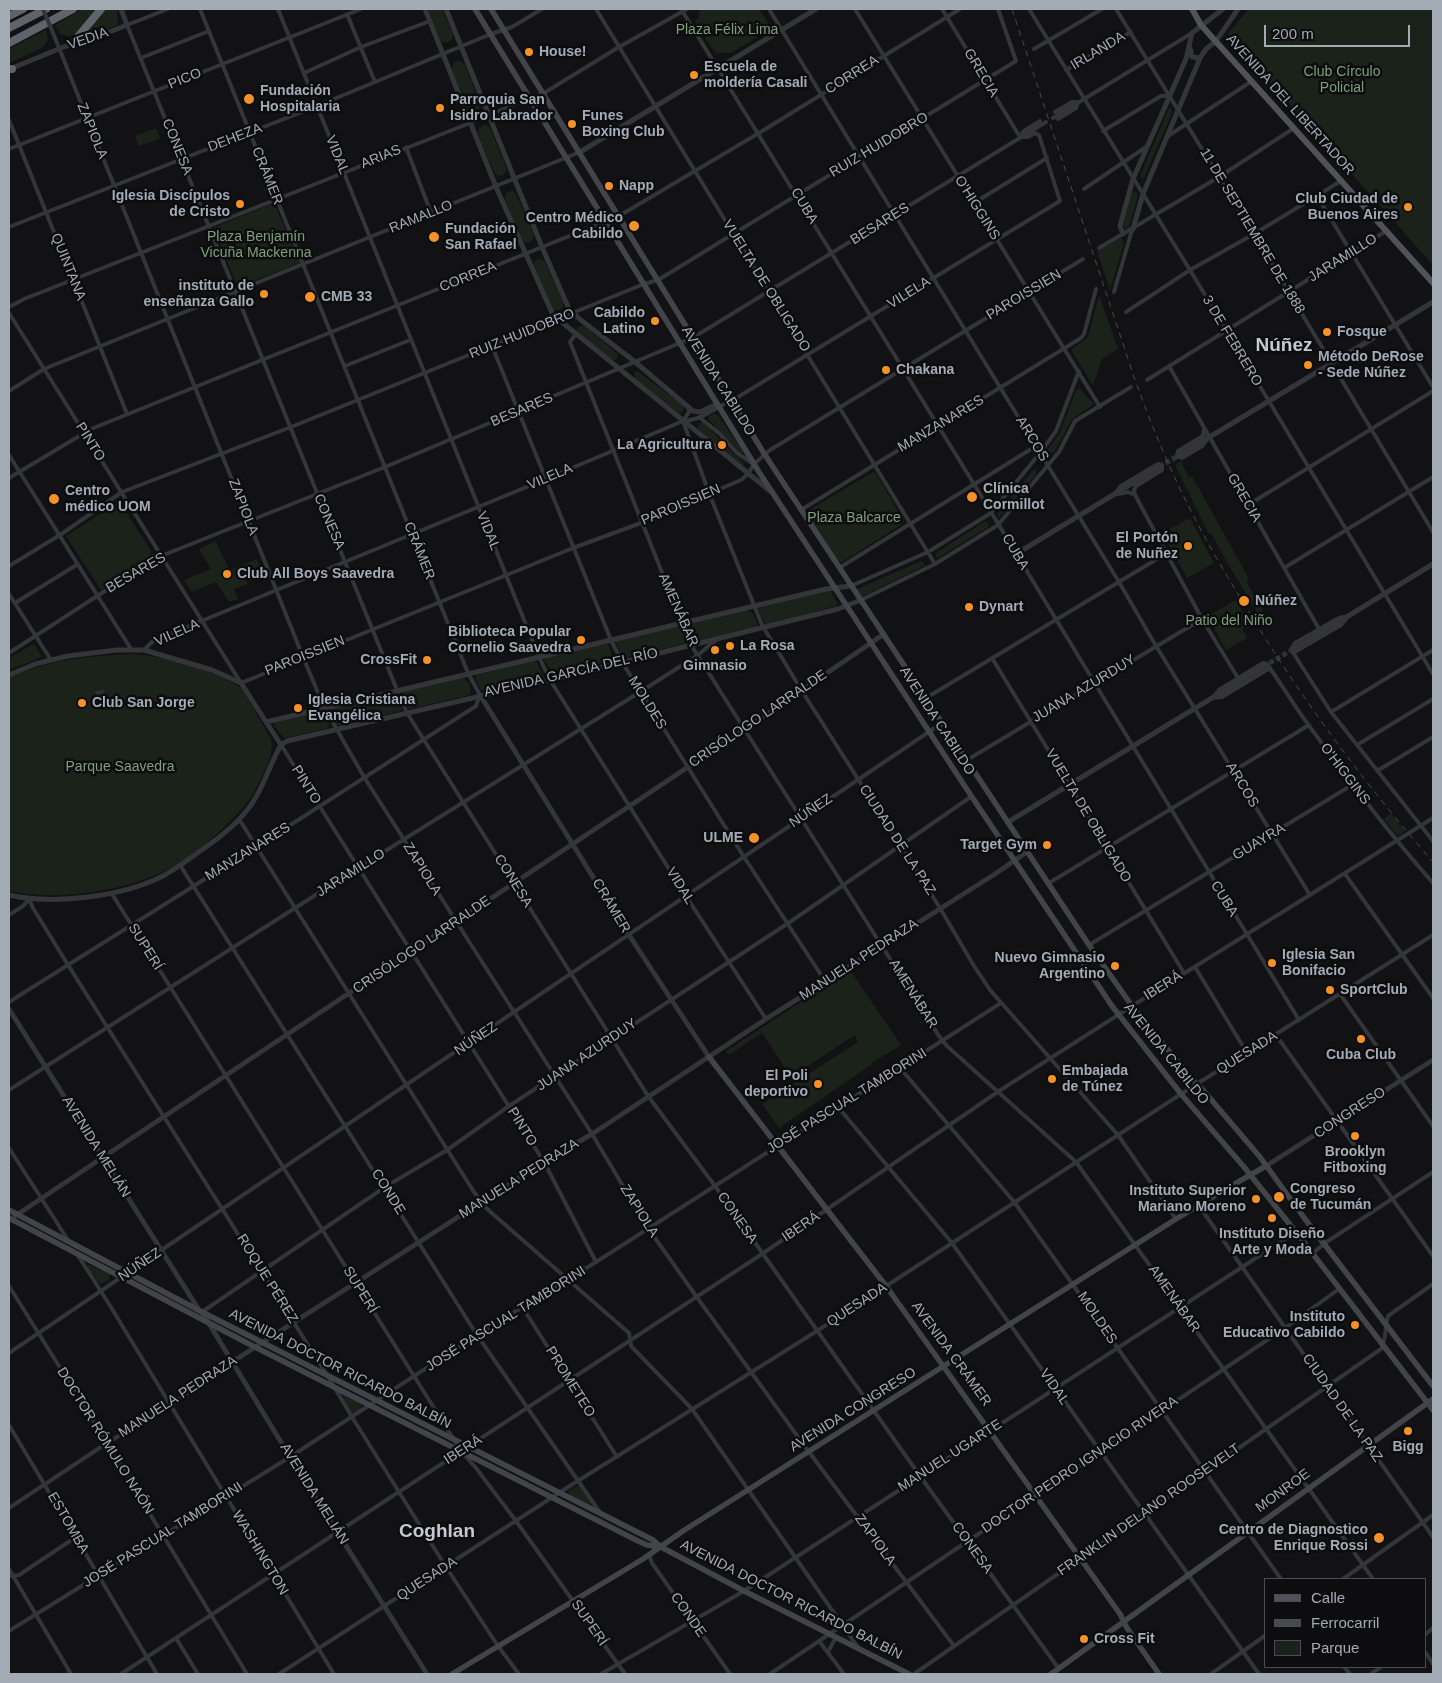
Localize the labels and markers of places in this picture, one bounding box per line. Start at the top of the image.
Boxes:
place label: House! [539,44,586,60]
marker: House! [523,46,535,58]
place label: Escuela de moldería Casali [704,59,807,92]
marker: Escuela de moldería Casali [688,69,700,81]
place label: Fundación Hospitalaria [260,83,340,115]
marker: Fundación Hospitalaria [242,92,256,106]
place label: Parroquia San Isidro Labrador [450,92,553,124]
marker: Parroquia San Isidro Labrador [434,102,446,114]
place label: Funes Boxing Club [582,108,664,140]
marker: Funes Boxing Club [566,118,578,130]
place label: Napp [619,178,654,194]
marker: Napp [603,180,615,192]
place label: Iglesia Discípulos de Cristo [112,188,230,220]
place label: Club Ciudad de Buenos Aires [1295,191,1398,223]
marker: Iglesia Discípulos de Cristo [234,198,246,210]
marker: Club Ciudad de Buenos Aires [1402,201,1414,213]
place label: Centro Médico Cabildo [526,210,623,242]
marker: Centro Médico Cabildo [627,219,641,233]
place label: Fundación San Rafael [445,221,517,253]
marker: Fundación San Rafael [427,230,441,244]
place label: instituto de enseñanza Gallo [144,278,254,310]
marker: instituto de enseñanza Gallo [258,288,270,300]
place label: CMB 33 [321,289,372,305]
marker: CMB 33 [303,290,317,304]
place label: Cabildo Latino [594,305,645,338]
marker: Cabildo Latino [649,315,661,327]
place label: Fosque [1337,324,1387,340]
marker: Fosque [1321,326,1333,338]
place label: Método DeRose - Sede Núñez [1318,349,1424,382]
marker: Método DeRose - Sede Núñez [1302,359,1314,371]
place label: Chakana [896,362,954,378]
marker: Chakana [880,364,892,376]
place label: La Agricultura [617,437,712,453]
marker: La Agricultura [716,439,728,451]
place label: Clínica Cormillot [983,481,1044,514]
place label: Centro médico UOM [65,483,151,516]
marker: Clínica Cormillot [965,490,979,504]
marker: Centro médico UOM [47,492,61,506]
place label: El Portón de Nuñez [1116,530,1178,562]
marker: El Portón de Nuñez [1182,540,1194,552]
place label: Club All Boys Saavedra [237,566,394,582]
marker: Club All Boys Saavedra [221,568,233,580]
place label: Núñez [1255,593,1297,609]
marker: Núñez [1237,594,1251,608]
place label: Dynart [979,599,1023,615]
marker: Dynart [963,601,975,613]
place label: Biblioteca Popular Cornelio Saavedra [448,624,571,656]
marker: Biblioteca Popular Cornelio Saavedra [575,634,587,646]
place label: La Rosa [740,638,794,654]
marker: La Rosa [724,640,736,652]
marker: Gimnasio [709,644,721,656]
place label: CrossFit [360,652,417,668]
marker: CrossFit [421,654,433,666]
place label: Gimnasio [683,658,747,674]
place label: Iglesia Cristiana Evangélica [308,692,415,724]
place label: Club San Jorge [92,695,195,711]
marker: Club San Jorge [76,697,88,709]
marker: Iglesia Cristiana Evangélica [292,702,304,714]
place label: ULME [703,830,743,846]
marker: ULME [747,831,761,845]
place label: Target Gym [960,837,1037,853]
marker: Target Gym [1041,839,1053,851]
place label: Iglesia San Bonifacio [1282,947,1355,980]
place label: Nuevo Gimnasio Argentino [995,950,1105,982]
marker: Iglesia San Bonifacio [1266,957,1278,969]
marker: Nuevo Gimnasio Argentino [1109,960,1121,972]
place label: SportClub [1340,982,1408,998]
marker: SportClub [1324,984,1336,996]
marker: Cuba Club [1355,1033,1367,1045]
place label: Cuba Club [1326,1047,1396,1063]
place label: Embajada de Túnez [1062,1063,1128,1096]
place label: El Poli deportivo [744,1068,808,1100]
marker: Embajada de Túnez [1046,1073,1058,1085]
marker: El Poli deportivo [812,1078,824,1090]
marker: Brooklyn Fitboxing [1349,1130,1361,1142]
place label: Brooklyn Fitboxing [1324,1144,1386,1176]
place label: Congreso de Tucumán [1290,1181,1371,1214]
place label: Instituto Superior Mariano Moreno [1129,1183,1246,1216]
marker: Congreso de Tucumán [1272,1190,1286,1204]
marker: Instituto Superior Mariano Moreno [1250,1193,1262,1205]
marker: Instituto Diseño Arte y Moda [1266,1212,1278,1224]
place label: Instituto Diseño Arte y Moda [1219,1226,1325,1258]
place label: Instituto Educativo Cabildo [1223,1309,1345,1341]
marker: Instituto Educativo Cabildo [1349,1319,1361,1331]
marker: Bigg [1402,1425,1414,1437]
place label: Bigg [1392,1439,1424,1455]
place label: Centro de Diagnostico Enrique Rossi [1219,1522,1368,1554]
marker: Centro de Diagnostico Enrique Rossi [1372,1531,1386,1545]
place label: Cross Fit [1094,1631,1155,1647]
marker: Cross Fit [1078,1633,1090,1645]

